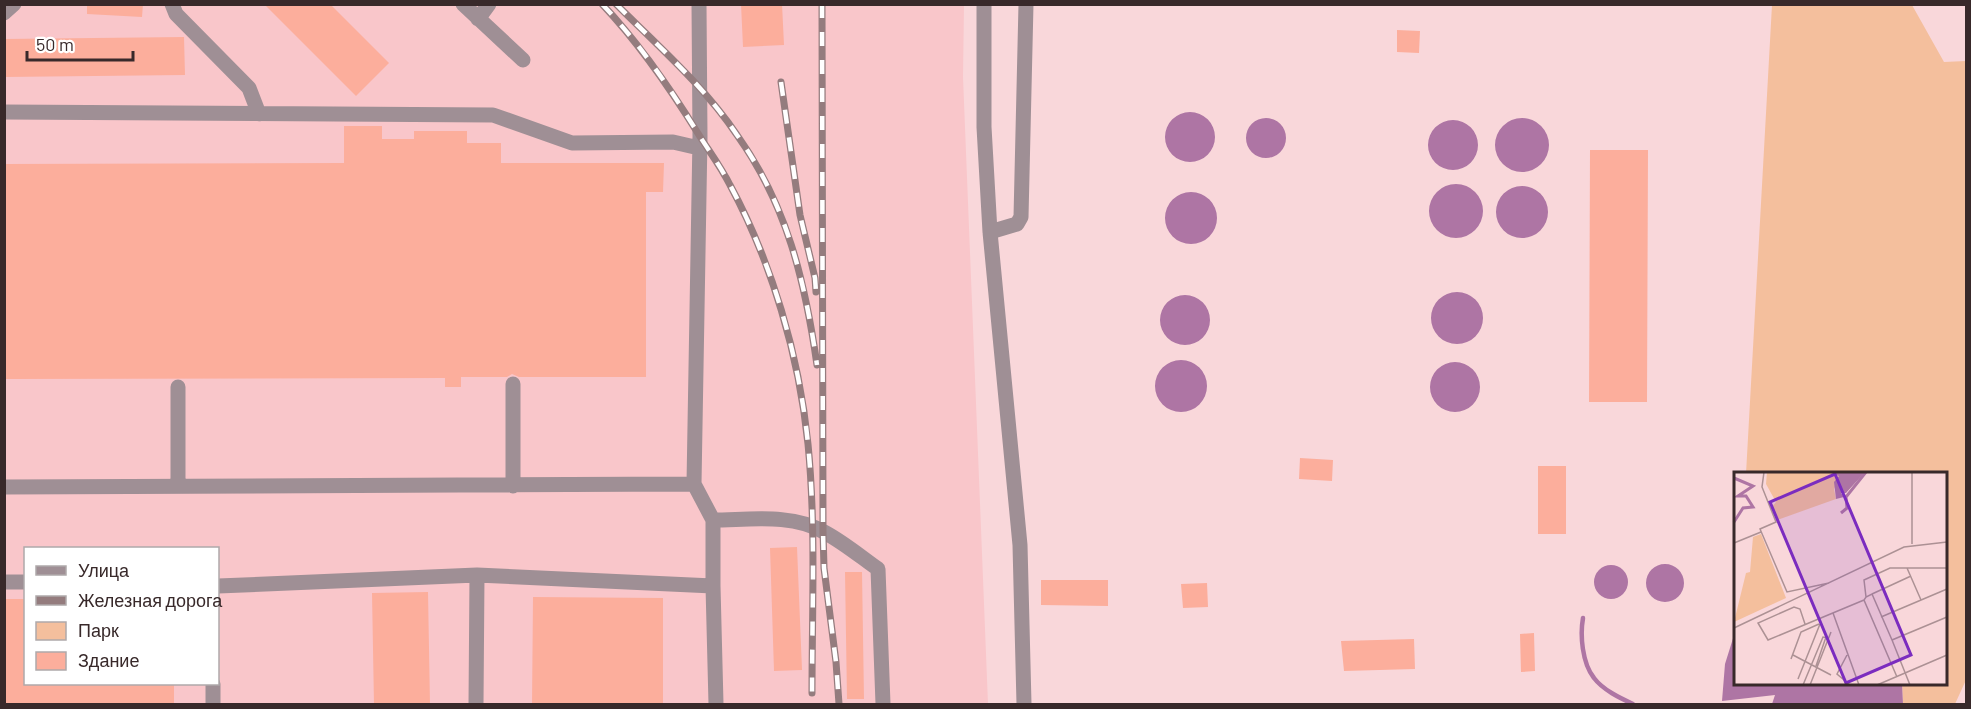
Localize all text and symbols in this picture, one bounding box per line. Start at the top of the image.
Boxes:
scale bar [27,24,134,62]
text: 50 m [36,33,74,55]
inset map [1734,472,1947,685]
legend [24,547,219,685]
text: Улица [78,559,130,581]
text: Железная дорога [78,589,223,611]
text: Парк [78,619,119,641]
text: Здание [78,649,139,671]

